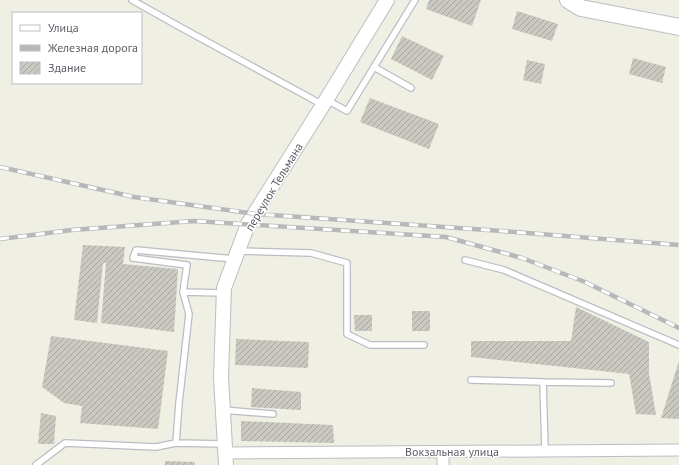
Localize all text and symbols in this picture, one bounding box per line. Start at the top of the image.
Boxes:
legend [12,12,142,84]
text: Улица [48,20,79,35]
text: Железная дорога [47,40,138,55]
text: Здание [48,60,86,75]
street label: переулок Тельмана [241,140,306,233]
street label: Вокзальная улица [405,444,499,459]

